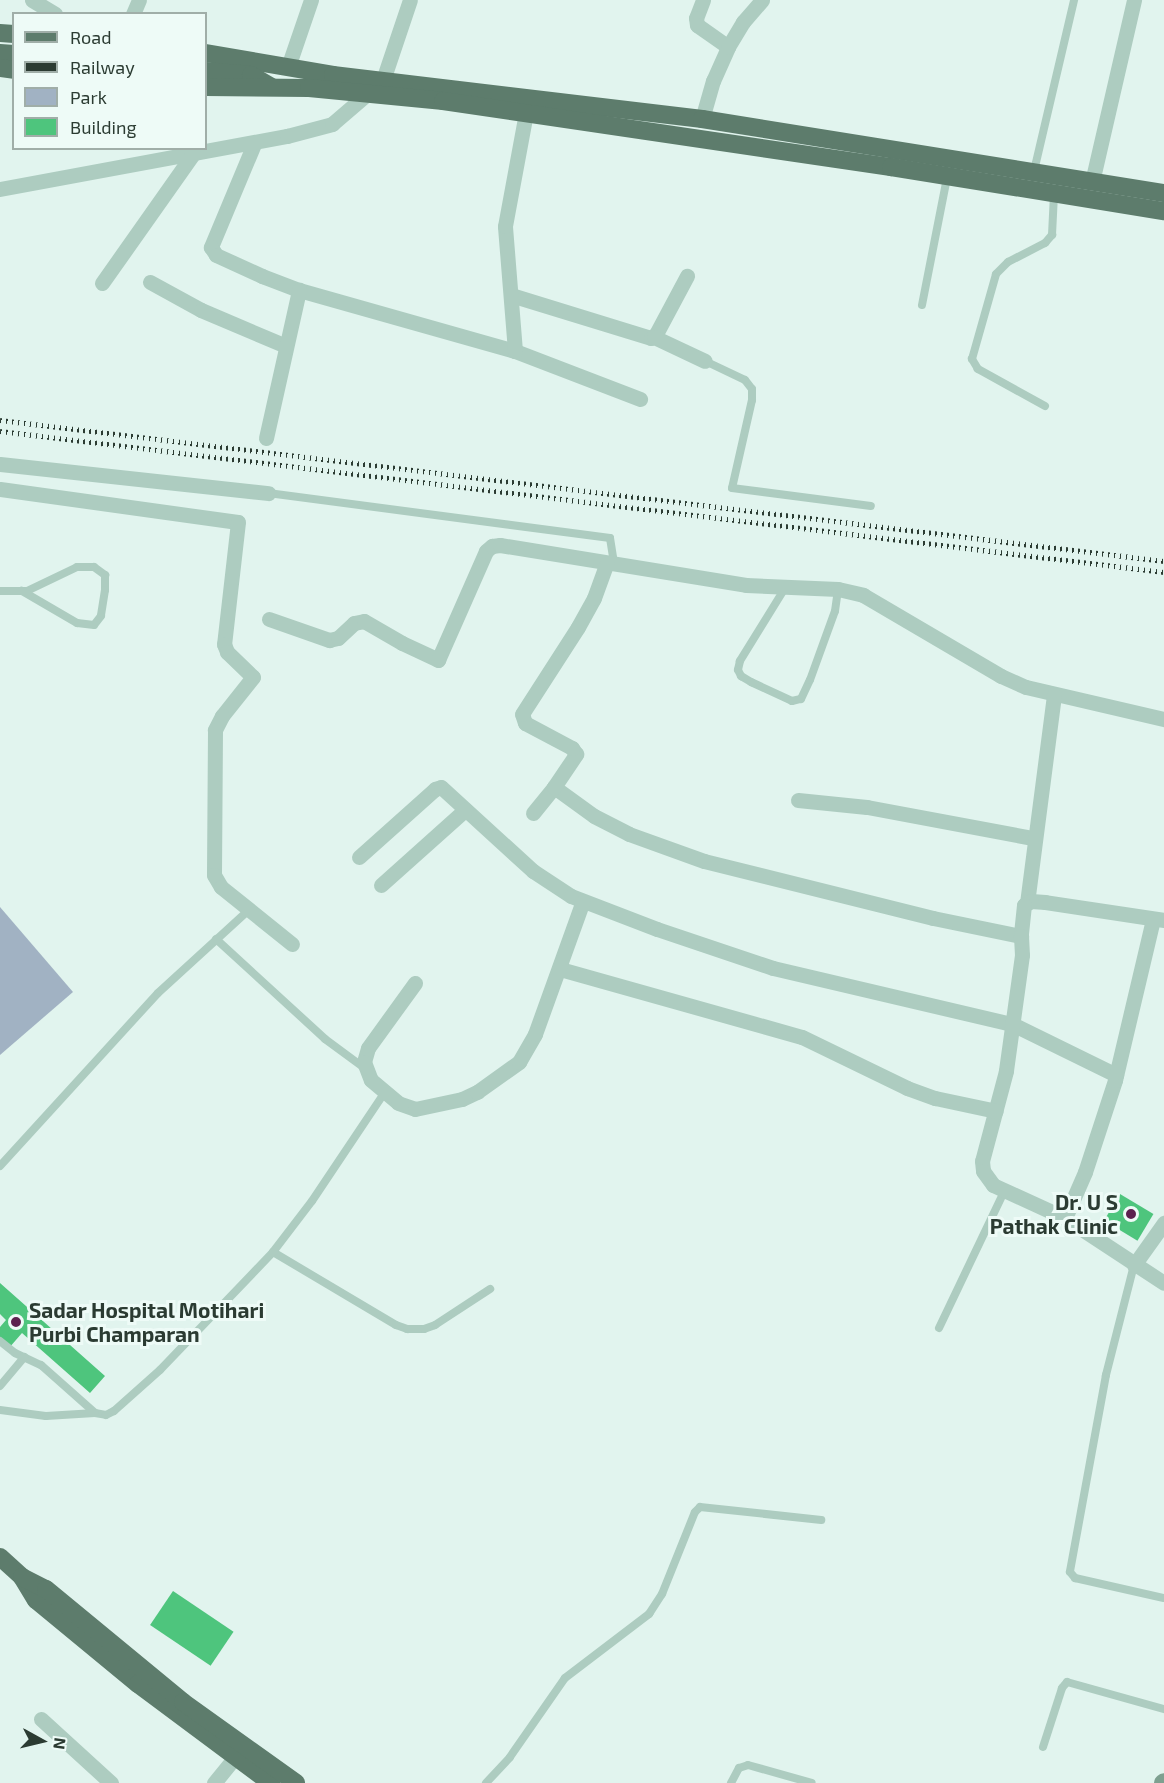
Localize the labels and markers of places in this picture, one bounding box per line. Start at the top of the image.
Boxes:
place label: Dr. U S Pathak Clinic [990,1189,1118,1239]
marker: Dr. U S Pathak Clinic [1122,1205,1140,1223]
place label: Sadar Hospital Motihari Purbi Champaran [29,1297,265,1347]
marker: Sadar Hospital Motihari Purbi Champaran [7,1313,25,1331]

